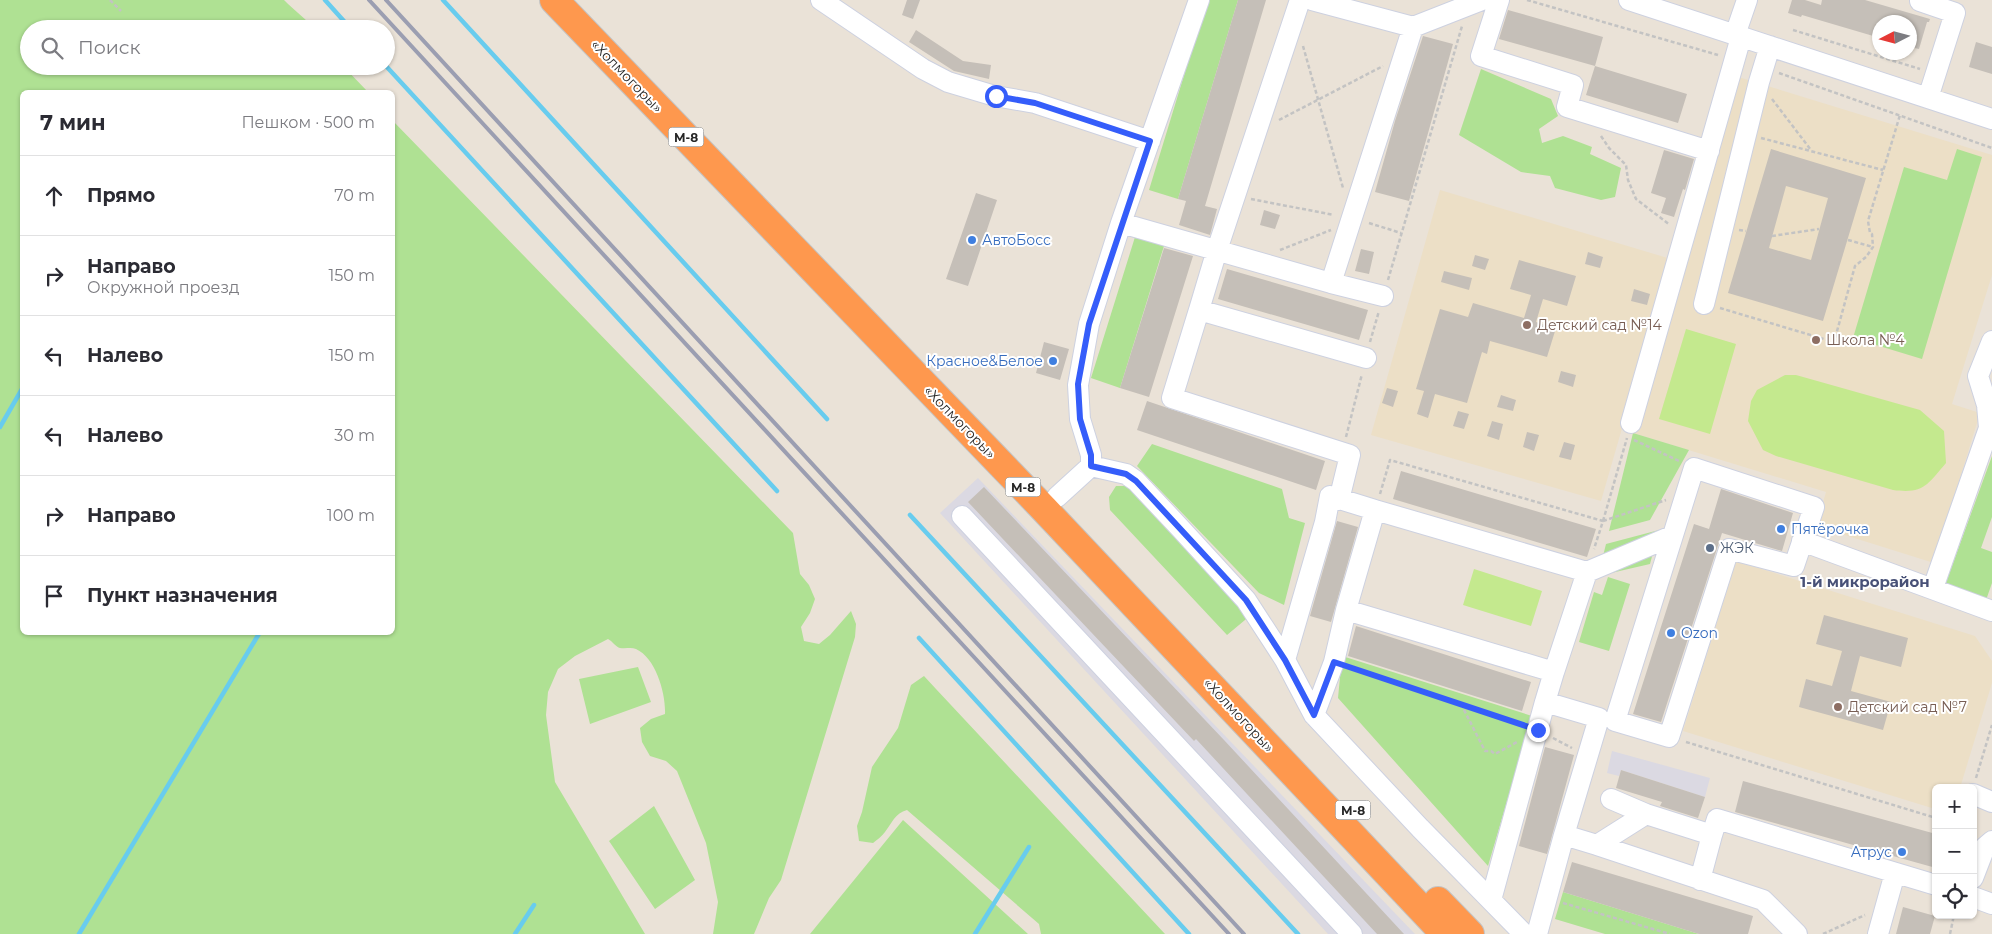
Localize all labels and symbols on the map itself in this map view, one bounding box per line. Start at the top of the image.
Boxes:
north arrow [1872,15,1917,60]
street label: «Холмогоры» [587,35,667,117]
route start [985,85,1008,108]
road number: М-8 [668,128,704,146]
place label: АвтоБосс [982,231,1051,249]
marker: АвтоБосс [966,234,978,246]
place label: Детский сад №14 [1537,316,1663,334]
marker: Детский сад №14 [1521,319,1533,331]
place label: Школа №4 [1826,331,1905,349]
marker: Школа №4 [1810,334,1822,346]
place label: Красное&Белое [926,352,1043,370]
marker: Красное&Белое [1047,355,1059,367]
street label: «Холмогоры» [920,381,1000,463]
road number: М-8 [1006,478,1040,497]
place label: Пятёрочка [1791,520,1869,538]
marker: Пятёрочка [1775,523,1787,535]
place label: ЖЭК [1720,539,1754,557]
marker: ЖЭК [1704,542,1716,554]
district label: 1-й микрорайон [1800,572,1930,591]
place label: Ozon [1681,624,1718,642]
marker: Ozon [1665,627,1677,639]
street label: «Холмогоры» [1200,674,1278,756]
place label: Детский сад №7 [1848,698,1967,716]
marker: Детский сад №7 [1832,701,1844,713]
route end [1527,719,1550,742]
road number: М-8 [1336,800,1370,820]
place label: Атрус [1851,843,1892,861]
marker: Атрус [1896,846,1908,858]

